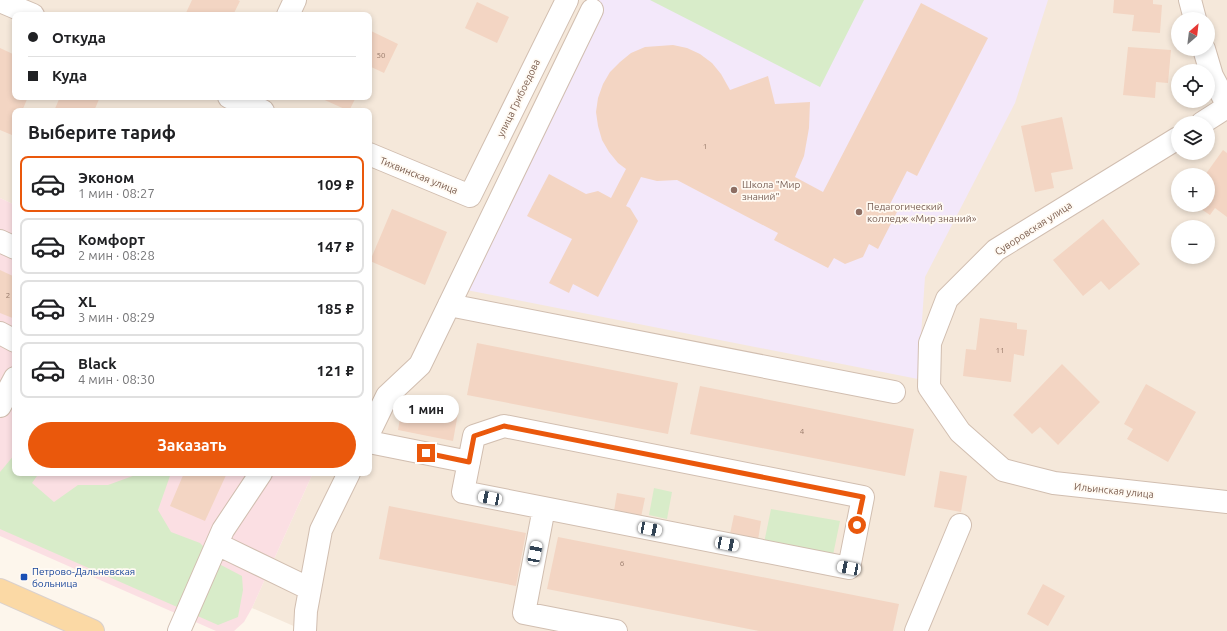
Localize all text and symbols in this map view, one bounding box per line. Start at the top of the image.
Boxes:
north arrow [1171,12,1215,56]
map controls [1171,12,1215,264]
text: Откуда [52,29,106,46]
house number: 50 [376,51,386,60]
street label: улица Грибоедова [495,58,542,139]
button: locate [1171,64,1215,108]
text: Куда [52,67,87,84]
button: layers [1171,116,1215,160]
text: Выберите тариф [28,122,176,142]
house number: 1 [703,142,707,151]
street label: Тихвинская улица [378,155,459,196]
icon: car [30,166,66,202]
button: + [1171,168,1215,212]
text: Эконом [78,169,134,186]
text: 109 ₽ [317,176,354,193]
place label: Школа "Мир знаний" [742,179,800,202]
marker: Школа "Мир знаний" [729,185,739,195]
text: 1 мин · 08:27 [78,186,155,200]
street label: Суворовская улица [993,199,1074,257]
place label: Педагогический колледж «Мир знаний» [867,201,977,224]
marker: Педагогический колледж «Мир знаний» [854,207,864,217]
button: − [1171,220,1215,264]
icon: car [30,228,66,264]
text: Комфорт [78,231,145,248]
text: 147 ₽ [317,238,354,255]
text: 2 мин · 08:28 [78,248,155,262]
icon: car [30,290,66,326]
house number: 2 [6,291,10,300]
text: XL [78,293,96,310]
text: 185 ₽ [317,300,354,317]
text: 3 мин · 08:29 [78,310,155,324]
house number: 11 [995,346,1005,355]
icon: car [30,352,66,388]
text: Black [78,355,117,372]
text: 121 ₽ [317,362,354,379]
text: 4 мин · 08:30 [78,372,155,386]
callout: 1 мин [393,395,459,423]
text: 1 мин [408,402,444,416]
button: Заказать [28,422,356,468]
house number: 4 [800,427,805,436]
route end [417,444,435,462]
street label: Ильинская улица [1074,481,1154,500]
car [477,490,503,506]
route start [848,516,866,534]
car [637,521,663,537]
car [714,536,740,552]
car [527,540,543,566]
house number: 6 [620,559,625,568]
car [836,560,862,576]
place label: Петрово-Дальневская больница [32,566,135,589]
marker: Петрово-Дальневская больница [19,572,29,582]

